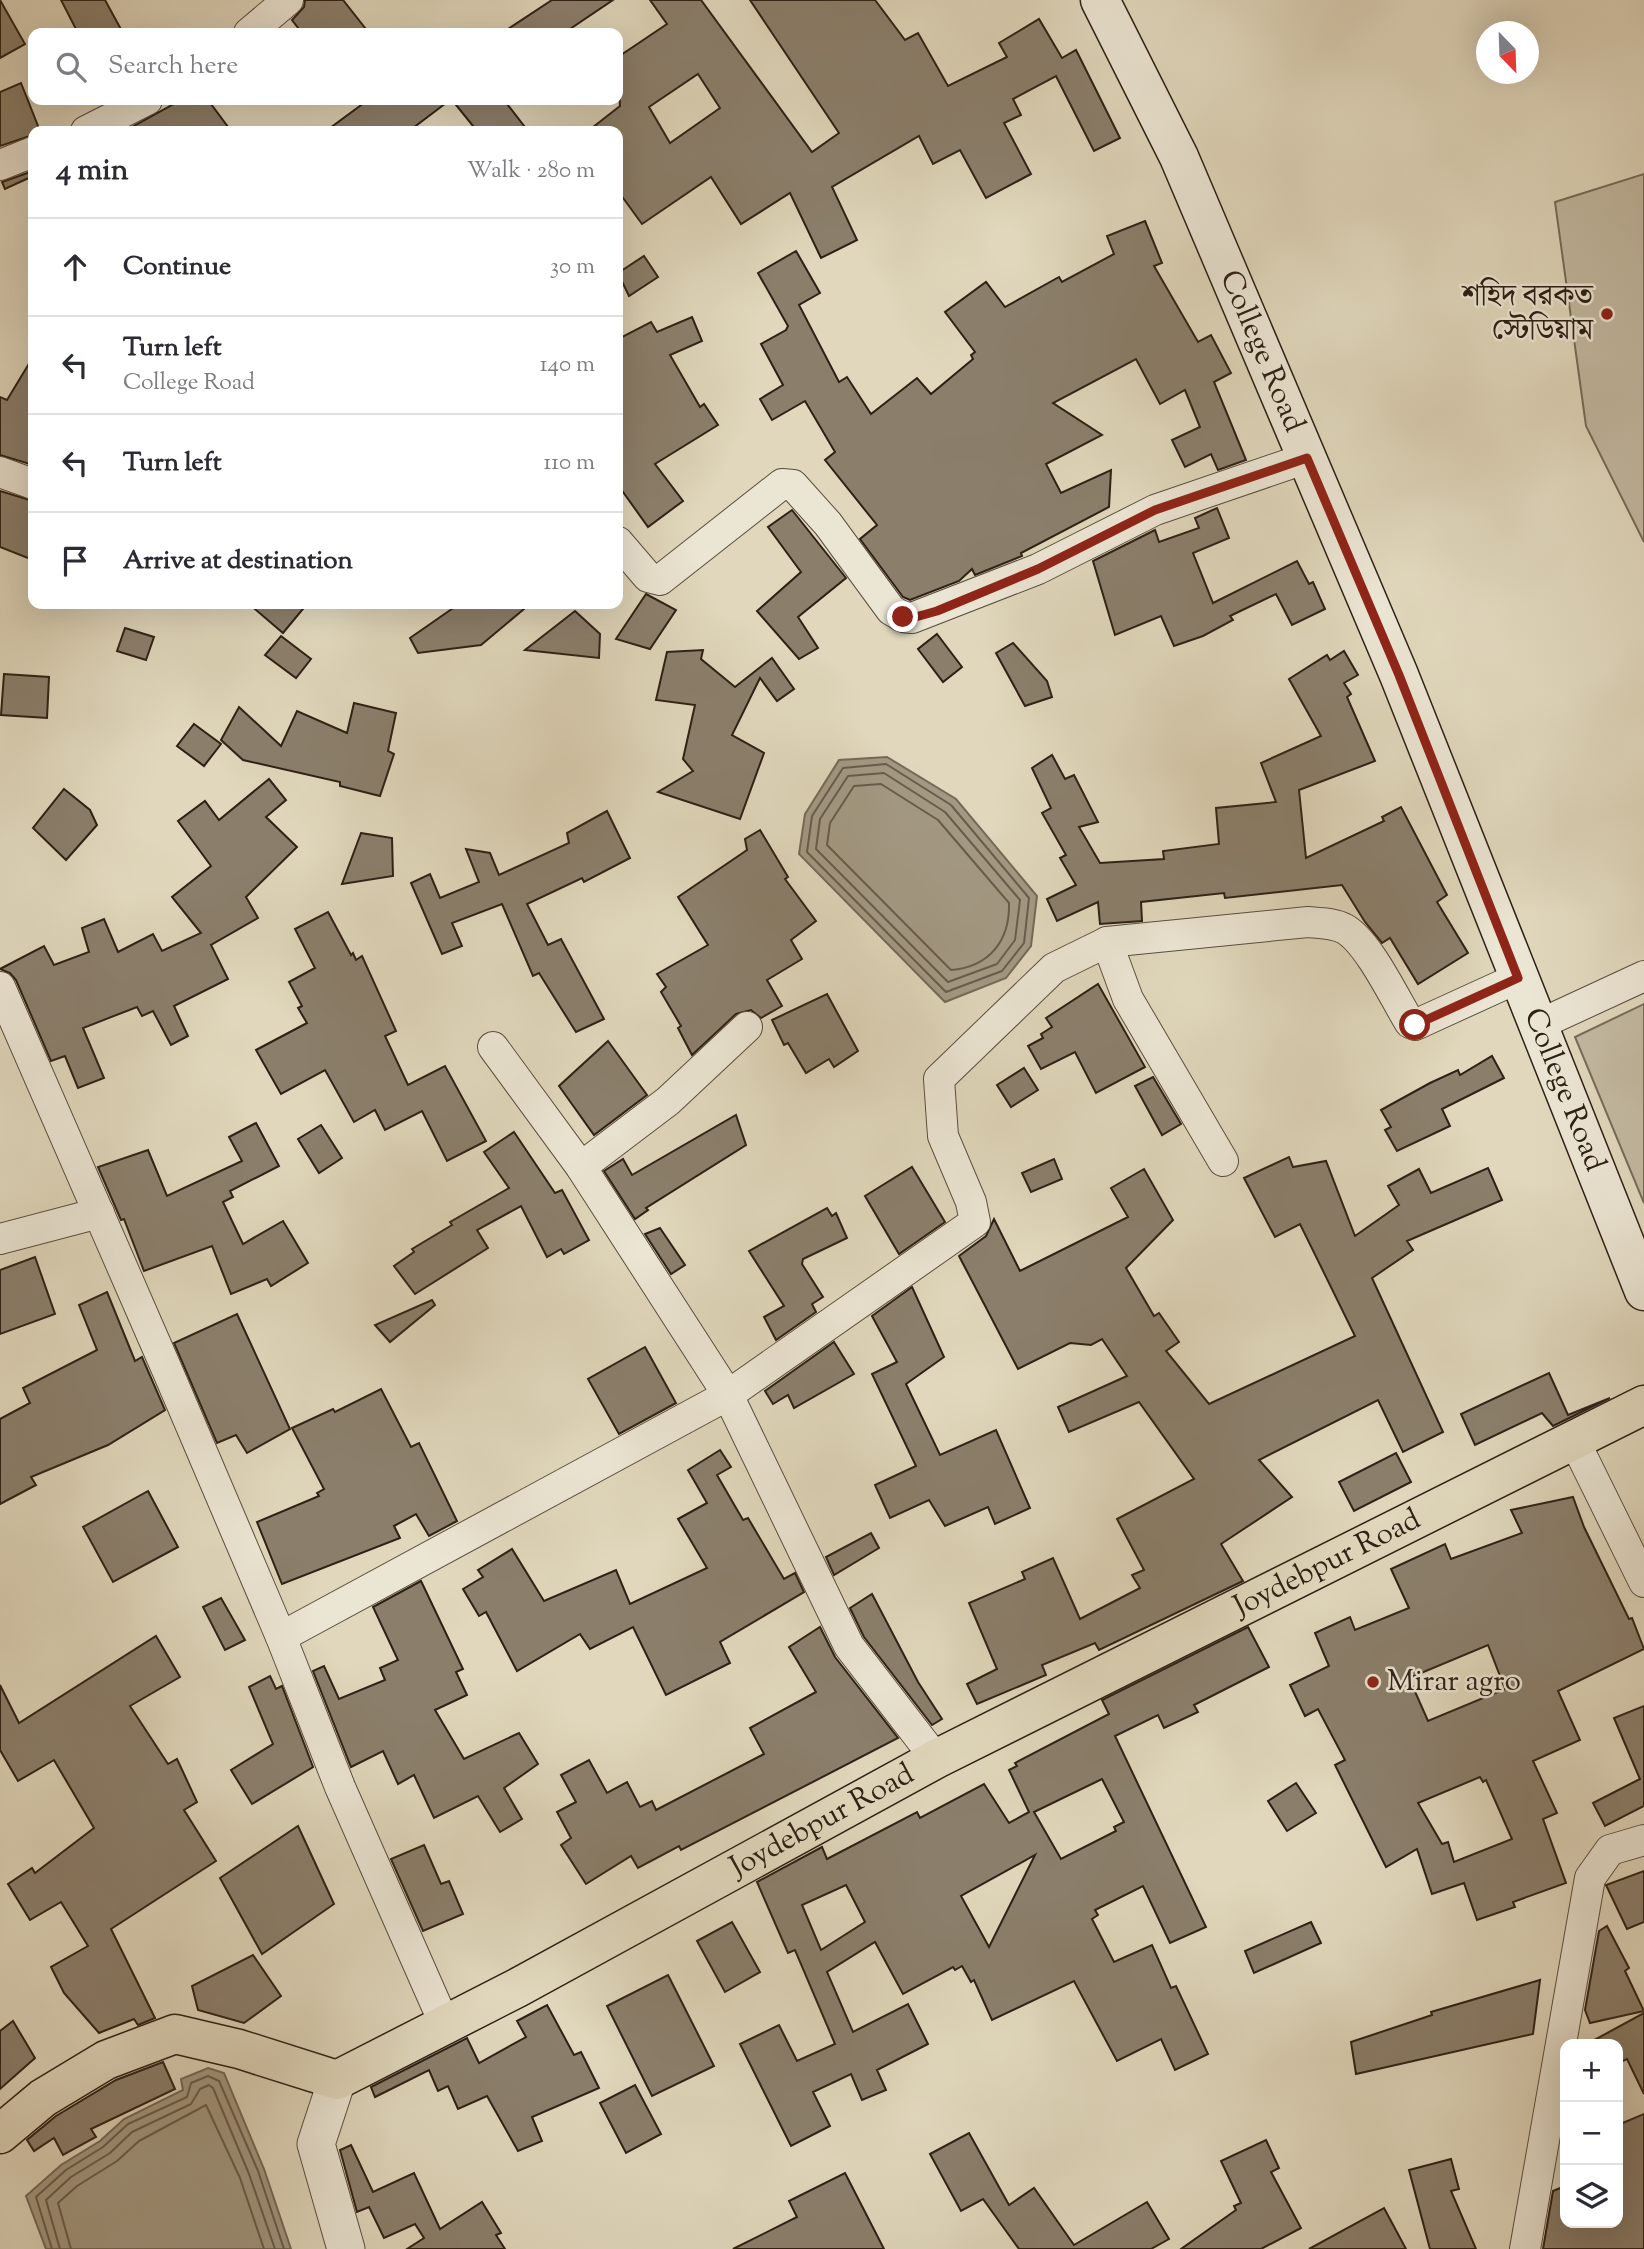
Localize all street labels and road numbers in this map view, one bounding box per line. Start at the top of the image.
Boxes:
street label: College Road [1208,264,1315,439]
street label: College Road [1512,1002,1616,1178]
street label: Joydebpur Road [1225,1498,1428,1629]
street label: Joydebpur Road [721,1753,922,1890]

